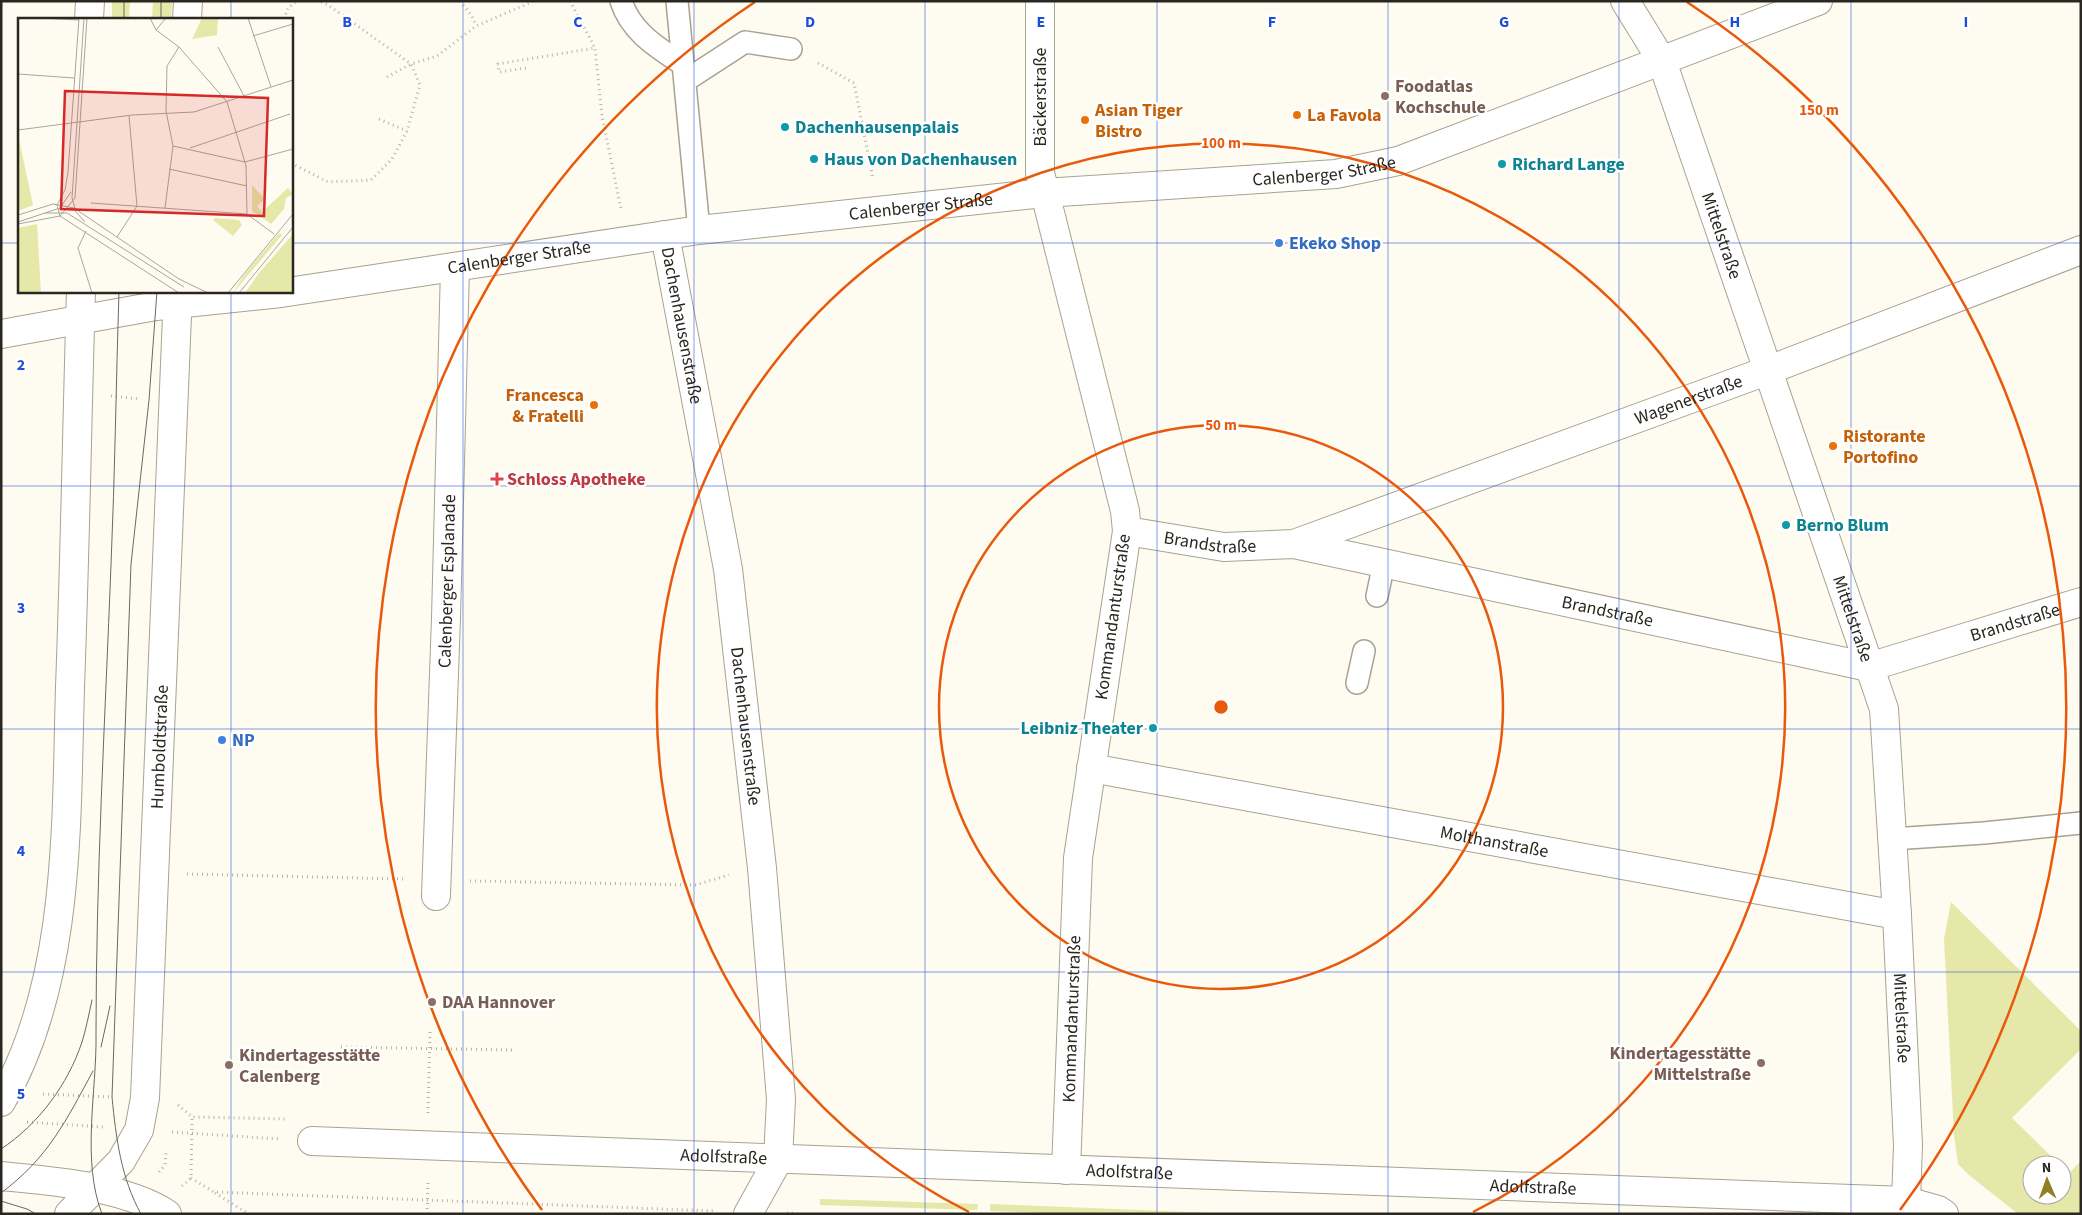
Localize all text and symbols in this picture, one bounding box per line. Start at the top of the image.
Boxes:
text: B [342,11,352,33]
text: C [573,11,583,33]
text: D [805,11,815,33]
text: E [1037,11,1045,33]
text: F [1268,11,1276,33]
text: G [1499,11,1509,33]
text: H [1730,11,1740,33]
text: I [1964,11,1968,33]
inset map [18,18,292,292]
street label: Bäckerstraße [1028,47,1053,147]
place label: Foodatlas Kochschule [1395,74,1486,120]
marker: Foodatlas Kochschule [1379,90,1391,102]
place label: Asian Tiger Bistro [1094,98,1183,144]
text: 150 m [1799,100,1839,121]
place label: La Favola [1307,103,1382,128]
marker: La Favola [1291,109,1303,121]
marker: Asian Tiger Bistro [1079,114,1091,126]
place label: Dachenhausenpalais [795,115,959,140]
marker: Dachenhausenpalais [779,121,791,133]
text: 100 m [1201,133,1241,154]
place label: Haus von Dachenhausen [824,147,1017,172]
street label: Calenberger Straße [1251,149,1398,192]
place label: Richard Lange [1512,152,1625,177]
marker: Haus von Dachenhausen [808,153,820,165]
marker: Richard Lange [1496,158,1508,170]
street label: Calenberger Straße [847,186,994,226]
street label: Mittelstraße [1695,189,1748,282]
place label: Ekeko Shop [1289,231,1381,256]
street label: Calenberger Straße [446,234,593,280]
marker: Ekeko Shop [1273,237,1285,249]
street label: Dachenhausenstraße [655,245,709,406]
text: 2 [17,354,25,376]
street label: Wagenerstraße [1631,368,1746,431]
place label: Francesca & Fratelli [506,383,584,429]
marker: Francesca & Fratelli [588,399,600,411]
text: 50 m [1205,415,1237,436]
place label: Ristorante Portofino [1843,424,1926,470]
marker: Ristorante Portofino [1827,440,1839,452]
place label: Schloss Apotheke [507,467,646,492]
marker: Schloss Apotheke [491,473,503,485]
street label: Calenberger Esplanade [432,494,462,669]
place label: Berno Blum [1796,513,1889,538]
marker: Berno Blum [1780,519,1792,531]
street label: Brandstraße [1162,525,1257,560]
street label: Kommandanturstraße [1089,532,1137,702]
street label: Mittelstraße [1827,572,1880,665]
street label: Brandstraße [1560,589,1656,633]
text: 3 [17,597,25,619]
street label: Brandstraße [1967,597,2063,648]
street label: Dachenhausenstraße [724,645,767,807]
street label: Humboldtstraße [144,684,174,810]
centre of rings [1212,698,1230,716]
place label: Leibniz Theater [1021,716,1144,741]
marker: Leibniz Theater [1147,722,1159,734]
place label: NP [232,728,255,753]
marker: NP [216,734,228,746]
street label: Molthanstraße [1438,819,1551,864]
text: 4 [17,840,26,862]
street label: Kommandanturstraße [1057,935,1087,1103]
street label: Mittelstraße [1887,972,1917,1064]
place label: DAA Hannover [442,990,556,1015]
marker: DAA Hannover [426,996,438,1008]
place label: Kindertagesstätte Mittelstraße [1610,1041,1751,1087]
place label: Kindertagesstätte Calenberg [239,1043,380,1089]
marker: Kindertagesstätte Mittelstraße [1755,1057,1767,1069]
marker: Kindertagesstätte Calenberg [223,1059,235,1071]
text: 5 [17,1083,25,1105]
street label: Adolfstraße [680,1142,768,1171]
north arrow [2022,1155,2072,1205]
street label: Adolfstraße [1086,1158,1173,1186]
text: N [2042,1158,2052,1178]
street label: Adolfstraße [1489,1173,1577,1201]

